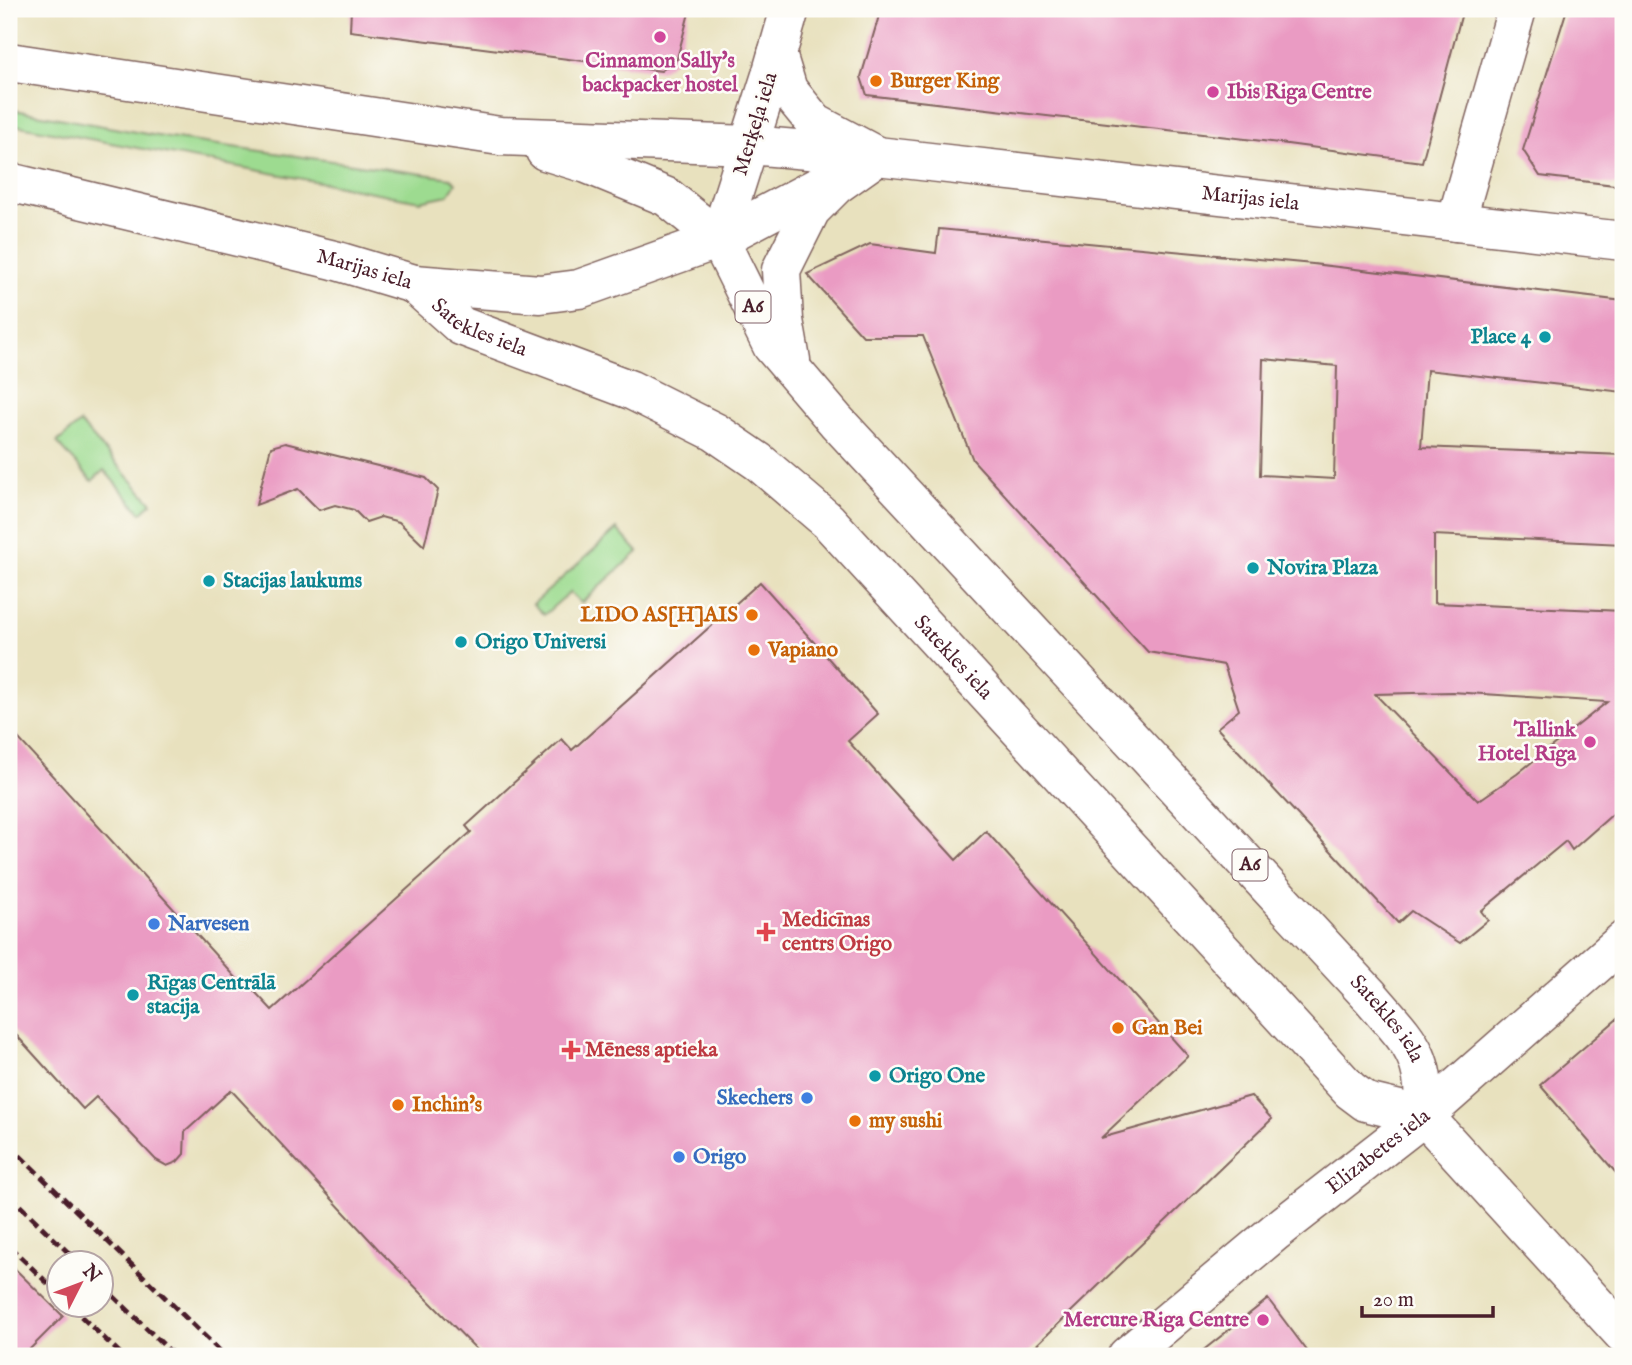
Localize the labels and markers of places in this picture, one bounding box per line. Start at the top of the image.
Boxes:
marker: Cinnamon Sally's backpacker hostel [652,29,668,45]
place label: Cinnamon Sally's backpacker hostel [581,48,739,99]
place label: Burger King [890,68,1000,95]
marker: Burger King [868,73,884,89]
place label: Ibis Riga Centre [1227,79,1372,106]
marker: Ibis Riga Centre [1205,84,1221,100]
place label: Place 4 [1471,324,1532,351]
marker: Place 4 [1537,329,1553,345]
place label: Novira Plaza [1266,555,1379,582]
marker: Novira Plaza [1245,560,1261,576]
place label: Stacijas laukums [223,568,362,595]
marker: Stacijas laukums [201,573,217,589]
place label: LIDO AS[H]AIS [580,602,738,629]
marker: LIDO AS[H]AIS [744,607,760,623]
place label: Origo Universi [475,629,607,656]
marker: Origo Universi [453,634,469,650]
place label: Vapiano [767,637,839,664]
marker: Vapiano [746,642,762,658]
place label: Tallink Hotel Rīga [1478,717,1577,768]
marker: Tallink Hotel Rīga [1582,734,1598,750]
place label: Medicīnas centrs Origo [782,907,893,958]
place label: Narvesen [167,911,249,938]
marker: Narvesen [146,916,162,932]
marker: Medicīnas centrs Origo [756,922,776,942]
place label: Rīgas Centrālā stacija [147,970,276,1021]
marker: Rīgas Centrālā stacija [125,987,141,1003]
place label: Gan Bei [1132,1015,1203,1042]
marker: Gan Bei [1110,1020,1126,1036]
place label: Mēness aptieka [585,1037,718,1064]
marker: Mēness aptieka [563,1042,579,1058]
place label: Origo One [889,1063,986,1090]
marker: Origo One [867,1068,883,1084]
place label: Skechers [717,1085,793,1112]
marker: Skechers [799,1090,815,1106]
place label: Inchin's [412,1092,482,1119]
marker: Inchin's [390,1097,406,1113]
place label: my sushi [869,1108,943,1135]
marker: my sushi [847,1113,863,1129]
place label: Origo [693,1144,747,1171]
marker: Origo [671,1149,687,1165]
place label: Mercure Riga Centre [1063,1307,1249,1334]
marker: Mercure Riga Centre [1255,1312,1271,1328]

